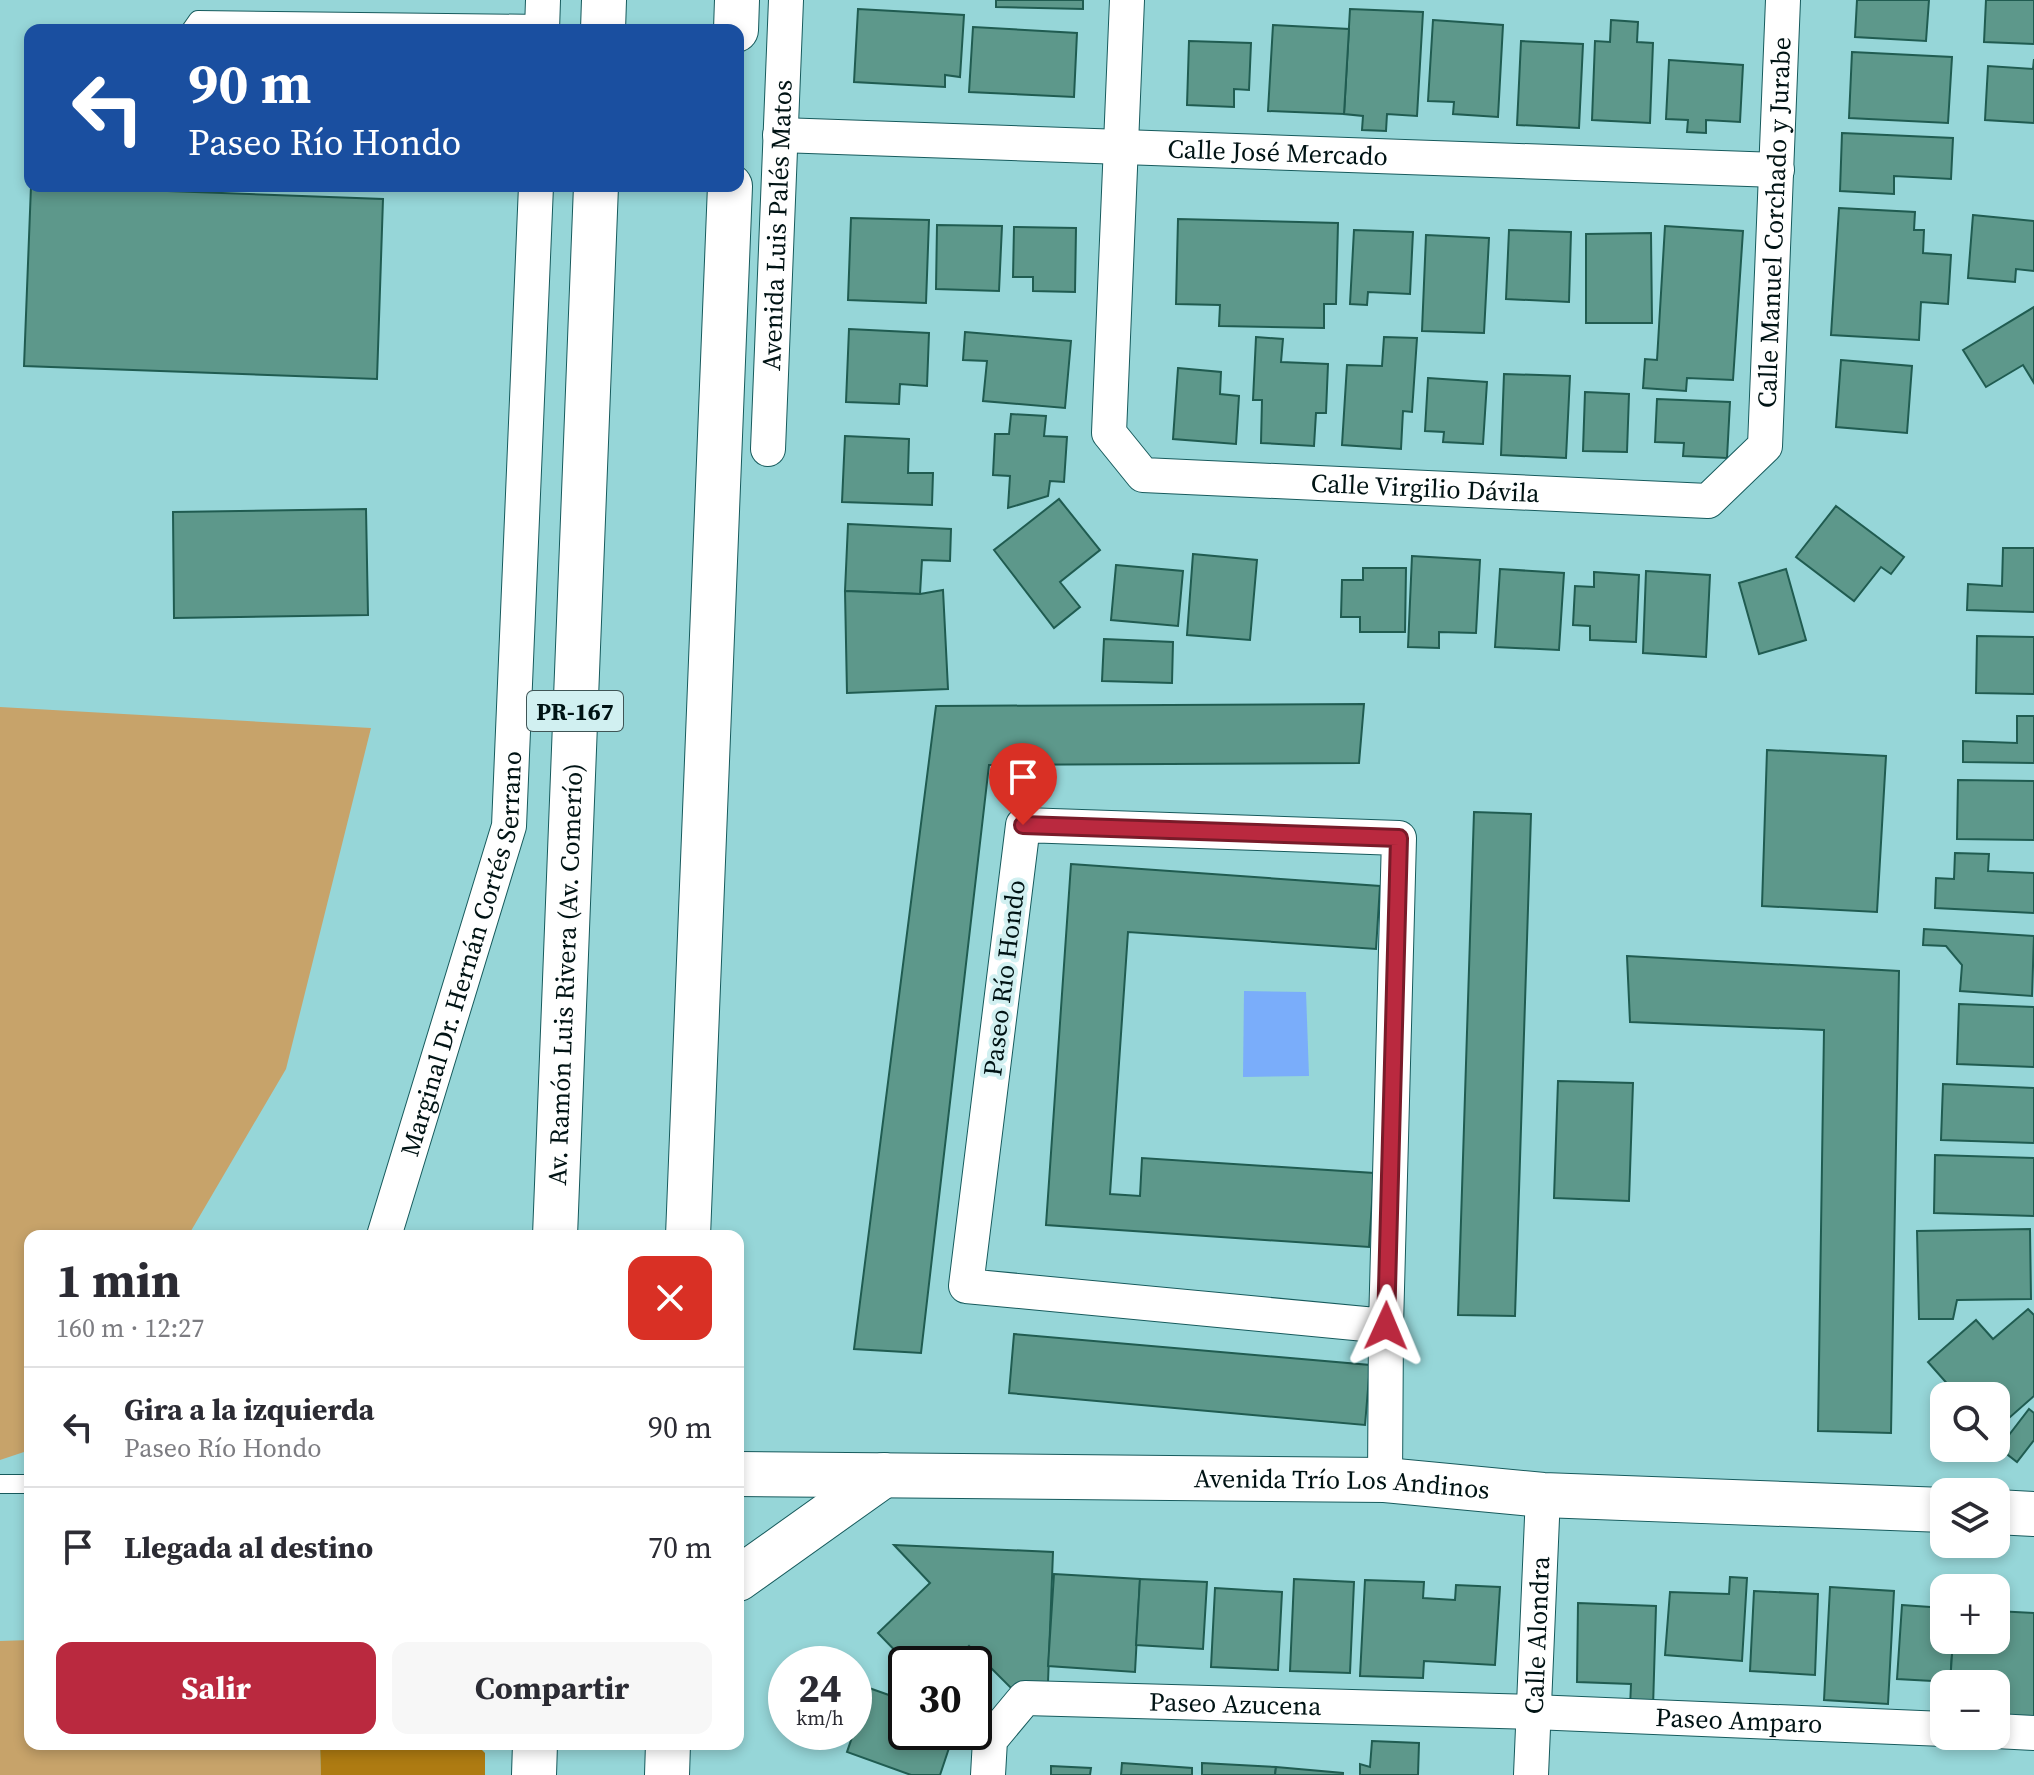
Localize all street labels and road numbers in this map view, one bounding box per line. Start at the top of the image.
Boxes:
street label: Calle Manuel Corchado y Jurabe [1749,36,1799,409]
street label: Avenida Luis Palés Matos [753,79,801,371]
street label: Calle José Mercado [1167,131,1389,174]
street label: Calle Virgilio Dávila [1310,465,1541,511]
road number: PR-167 [527,691,623,731]
street label: Marginal Dr. Hernán Cortés Serrano [391,750,530,1161]
street label: Av. Ramón Luis Rivera (Av. Comerío) [539,762,591,1186]
street label: Paseo Río Hondo [974,878,1034,1078]
street label: Avenida Trío Los Andinos [1194,1460,1491,1508]
street label: Calle Alondra [1516,1555,1558,1715]
street label: Paseo Azucena [1148,1683,1323,1724]
street label: Paseo Amparo [1655,1699,1823,1742]

